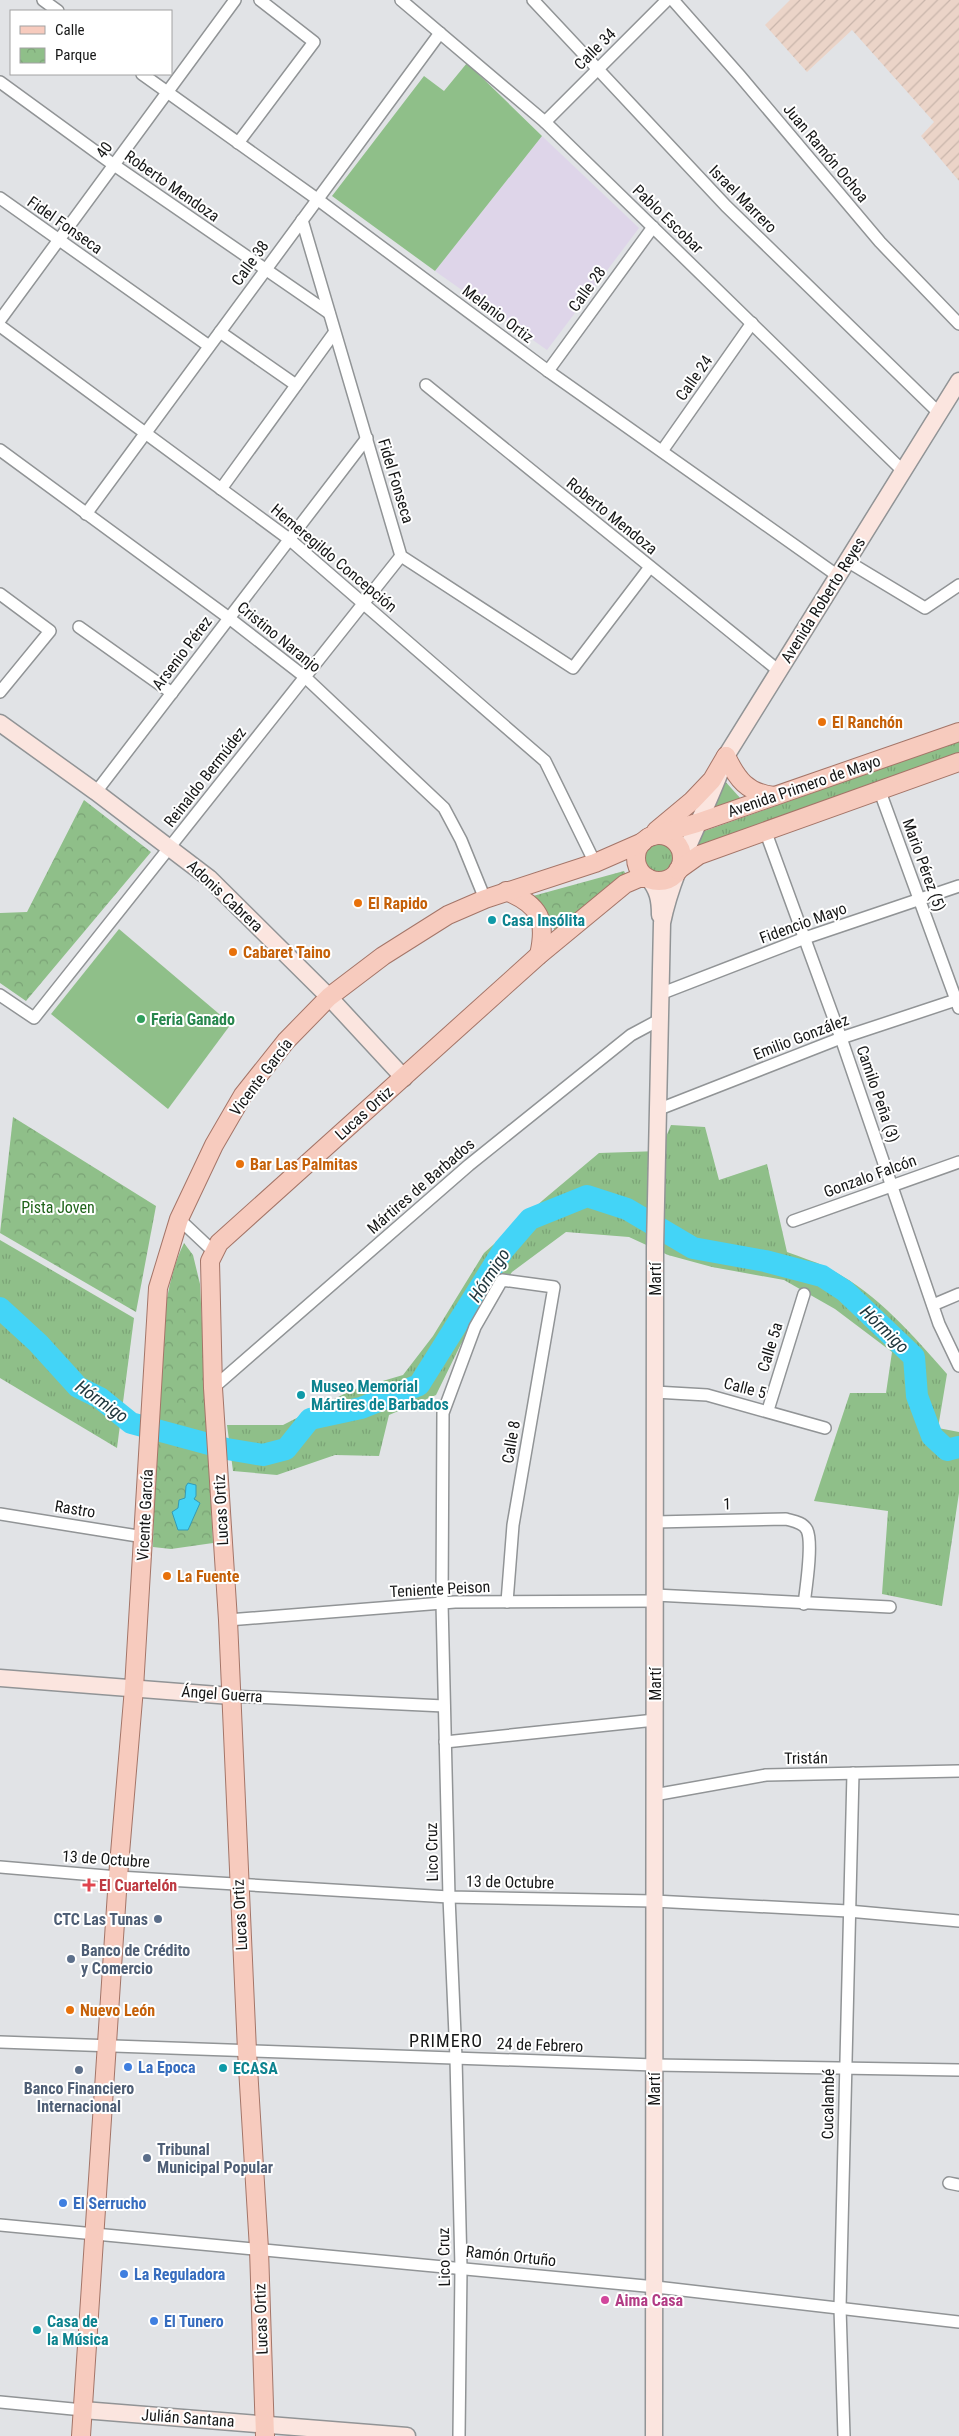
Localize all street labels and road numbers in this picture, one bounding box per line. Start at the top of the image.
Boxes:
street label: Calle 34 [570,24,620,74]
street label: Juan Ramón Ochoa [779,100,873,206]
street label: 40 [92,138,116,162]
street label: Roberto Mendoza [121,146,223,226]
street label: Israel Marrero [705,161,781,237]
street label: Pablo Escobar [629,181,707,257]
street label: Fidel Fonseca [24,192,106,258]
street label: Calle 38 [227,237,273,289]
street label: Calle 28 [564,263,610,315]
street label: Melanio Ortiz [459,281,537,347]
street label: Calle 24 [672,352,716,404]
street label: Fidel Fonseca [374,436,418,526]
street label: Roberto Mendoza [563,474,661,558]
street label: Hemeregildo Concepción [267,500,401,616]
street label: Avenida Roberto Reyes [777,534,869,666]
street label: Cristino Naranjo [233,598,325,676]
street label: Arsenio Pérez [148,612,216,694]
street label: Reinaldo Bermúdez [160,723,250,831]
street label: Avenida Primero de Mayo [725,751,883,821]
street label: Mario Pérez (5) [898,816,950,914]
street label: Adonis Cabrera [183,856,267,936]
street label: Fidencio Mayo [757,898,849,948]
street label: Emilio González [751,1010,851,1064]
street label: Vicente García [226,1035,296,1119]
street label: Camilo Peña (3) [853,1043,903,1145]
street label: Lucas Ortiz [331,1082,397,1144]
street label: Mártires de Barbados [364,1134,478,1238]
street label: Gonzalo Falcón [821,1150,919,1202]
street label: Martí [646,1261,665,1296]
street label: Calle 5a [753,1320,787,1374]
street label: Calle 5 [722,1374,768,1402]
street label: Calle 8 [498,1419,524,1465]
street label: Vicente García [133,1469,157,1561]
street label: Lucas Ortiz [210,1474,232,1546]
street label: 1 [723,1494,731,1514]
street label: Rastro [53,1496,97,1522]
street label: Teniente Peison [389,1577,491,1601]
street label: Martí [646,1666,665,1701]
street label: Ángel Guerra [181,1682,263,1706]
street label: Tristán [784,1748,828,1768]
street label: Lico Cruz [422,1822,442,1882]
street label: 13 de Octubre [61,1846,151,1872]
street label: 13 de Octubre [466,1872,554,1892]
street label: Lucas Ortiz [229,1879,251,1951]
street label: 24 de Febrero [496,2034,584,2056]
street label: Cucalambé [818,2069,838,2139]
street label: Martí [645,2071,664,2106]
street label: Lico Cruz [434,2227,454,2287]
street label: Ramón Ortuño [465,2242,557,2270]
street label: Lucas Ortiz [250,2283,272,2355]
street label: Julián Santana [141,2405,235,2431]

